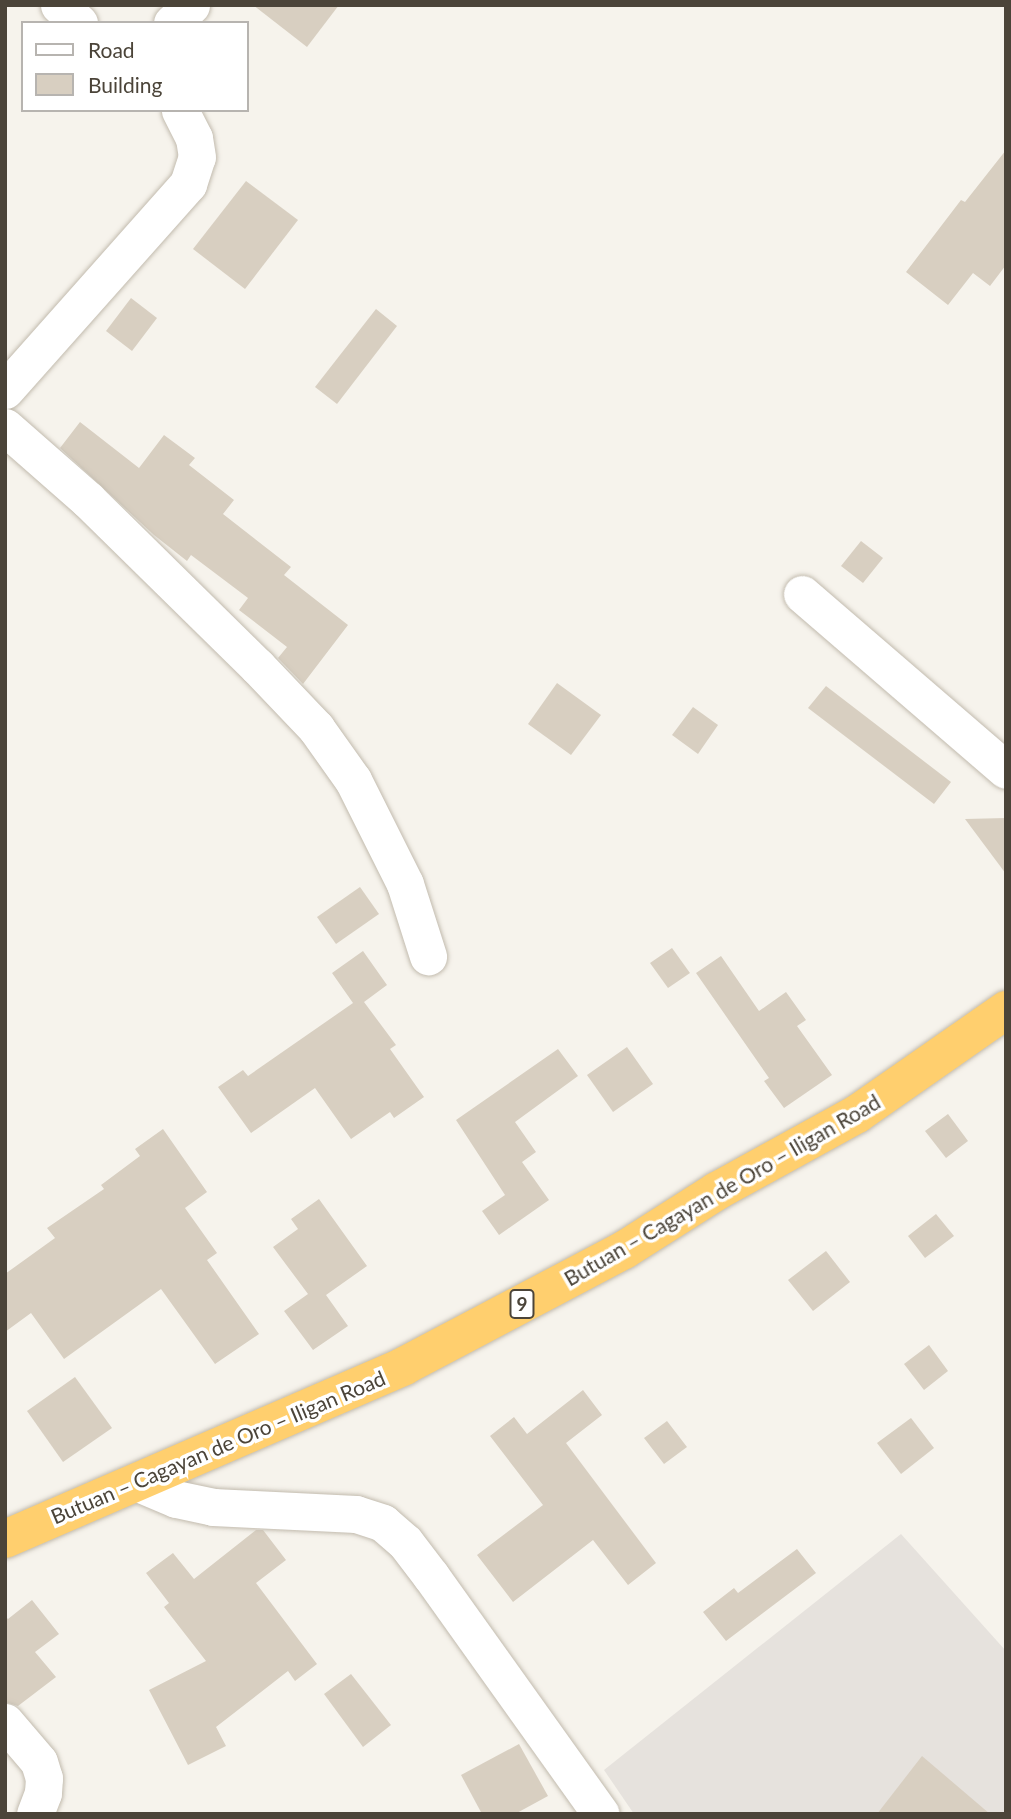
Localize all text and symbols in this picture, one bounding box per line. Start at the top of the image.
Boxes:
legend [21,21,248,112]
text: Road [88,37,135,62]
text: Building [88,72,163,97]
street label: Butuan – Cagayan de Oro – Iligan Road [560,1089,884,1291]
road number: 9 [508,1288,536,1320]
street label: Butuan – Cagayan de Oro – Iligan Road [47,1365,389,1529]

